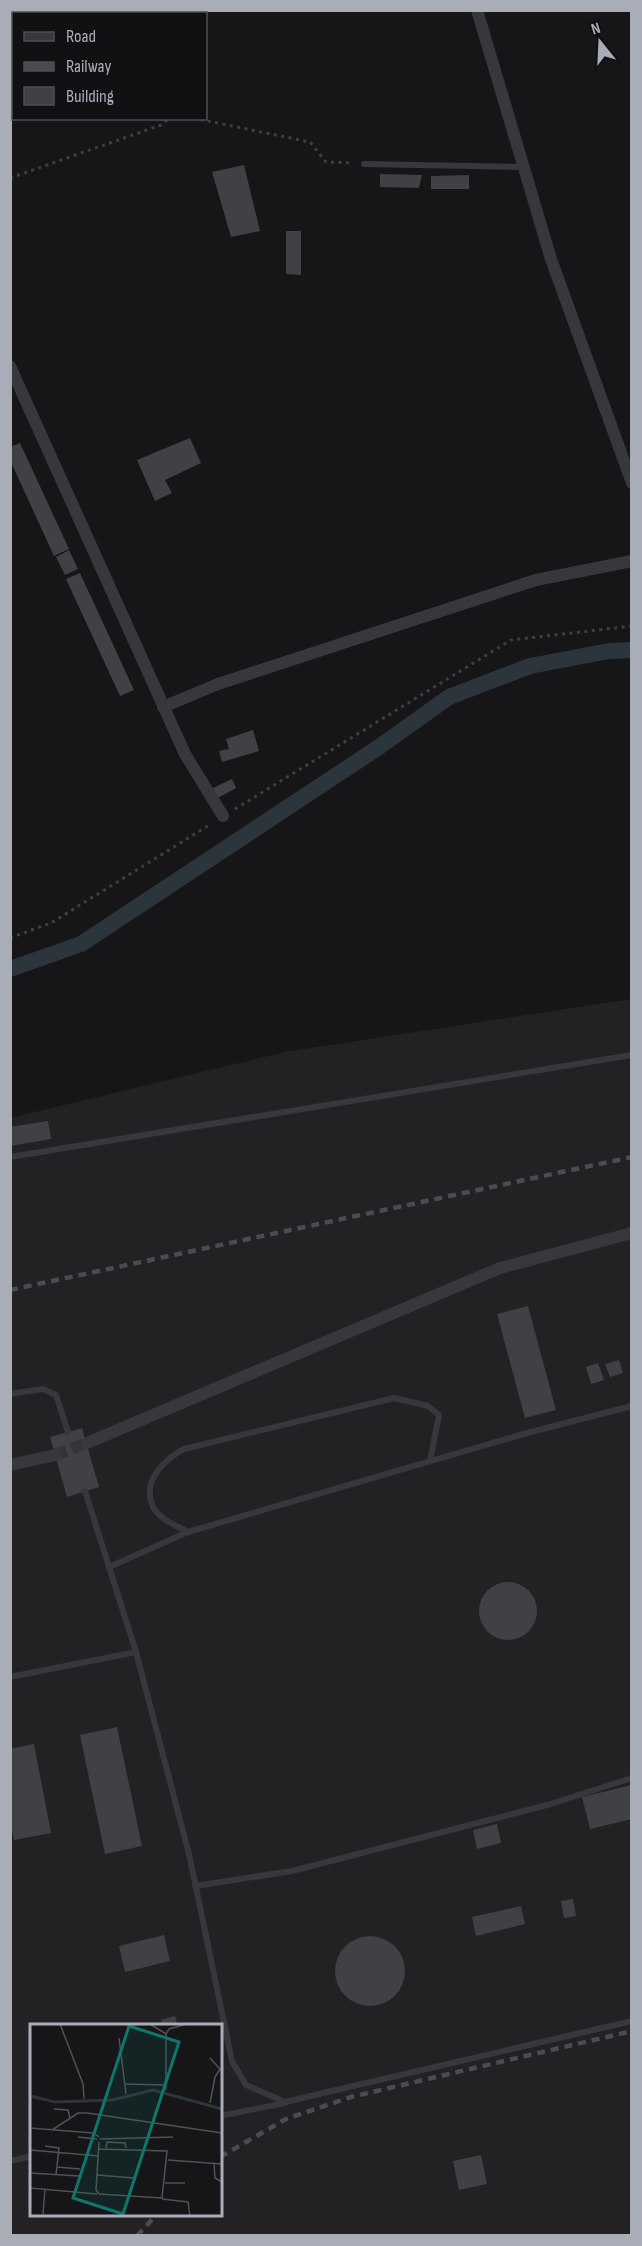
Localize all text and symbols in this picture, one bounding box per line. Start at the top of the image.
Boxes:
legend [12,12,207,120]
north arrow [570,12,630,72]
text: N [589,19,603,40]
text: Road [66,26,96,47]
text: Railway [66,56,111,77]
text: Building [66,86,114,107]
inset map [30,2024,222,2216]

